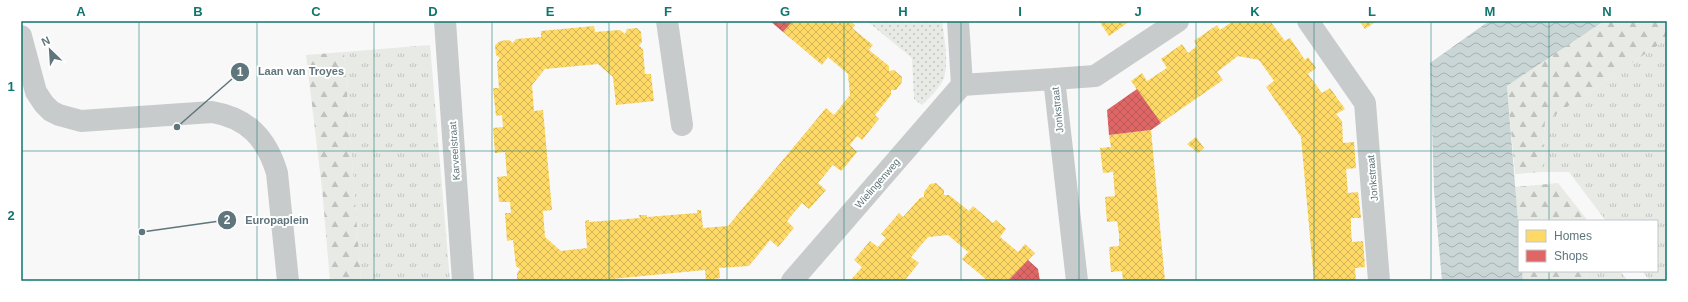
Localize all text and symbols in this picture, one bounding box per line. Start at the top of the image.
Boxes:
text: A [76,4,86,19]
text: B [193,4,203,19]
text: C [311,4,321,19]
text: D [428,4,438,19]
text: E [546,4,555,19]
text: F [664,4,672,19]
text: G [780,4,790,19]
text: H [898,4,908,19]
text: I [1018,4,1022,19]
text: J [1134,4,1142,19]
text: K [1250,4,1260,19]
text: L [1368,4,1376,19]
text: M [1485,4,1495,19]
text: N [1602,4,1612,19]
north arrow [30,30,70,70]
text: N [40,34,52,48]
callout: Laan van Troyes [230,60,352,83]
text: 1 [237,65,244,79]
text: Laan van Troyes [258,65,344,77]
text: 1 [7,79,15,94]
street label: Jonkstraat [1050,86,1065,133]
street label: Karveelstraat [447,121,462,181]
street label: Jonkstraat [1365,154,1380,201]
street label: Wielingenweg [853,156,902,210]
text: 2 [7,208,15,223]
callout: Europaplein [217,208,317,231]
text: 2 [224,213,231,227]
text: Europaplein [245,214,309,226]
legend [1518,220,1658,272]
text: Homes [1554,229,1592,243]
text: Shops [1554,249,1588,263]

